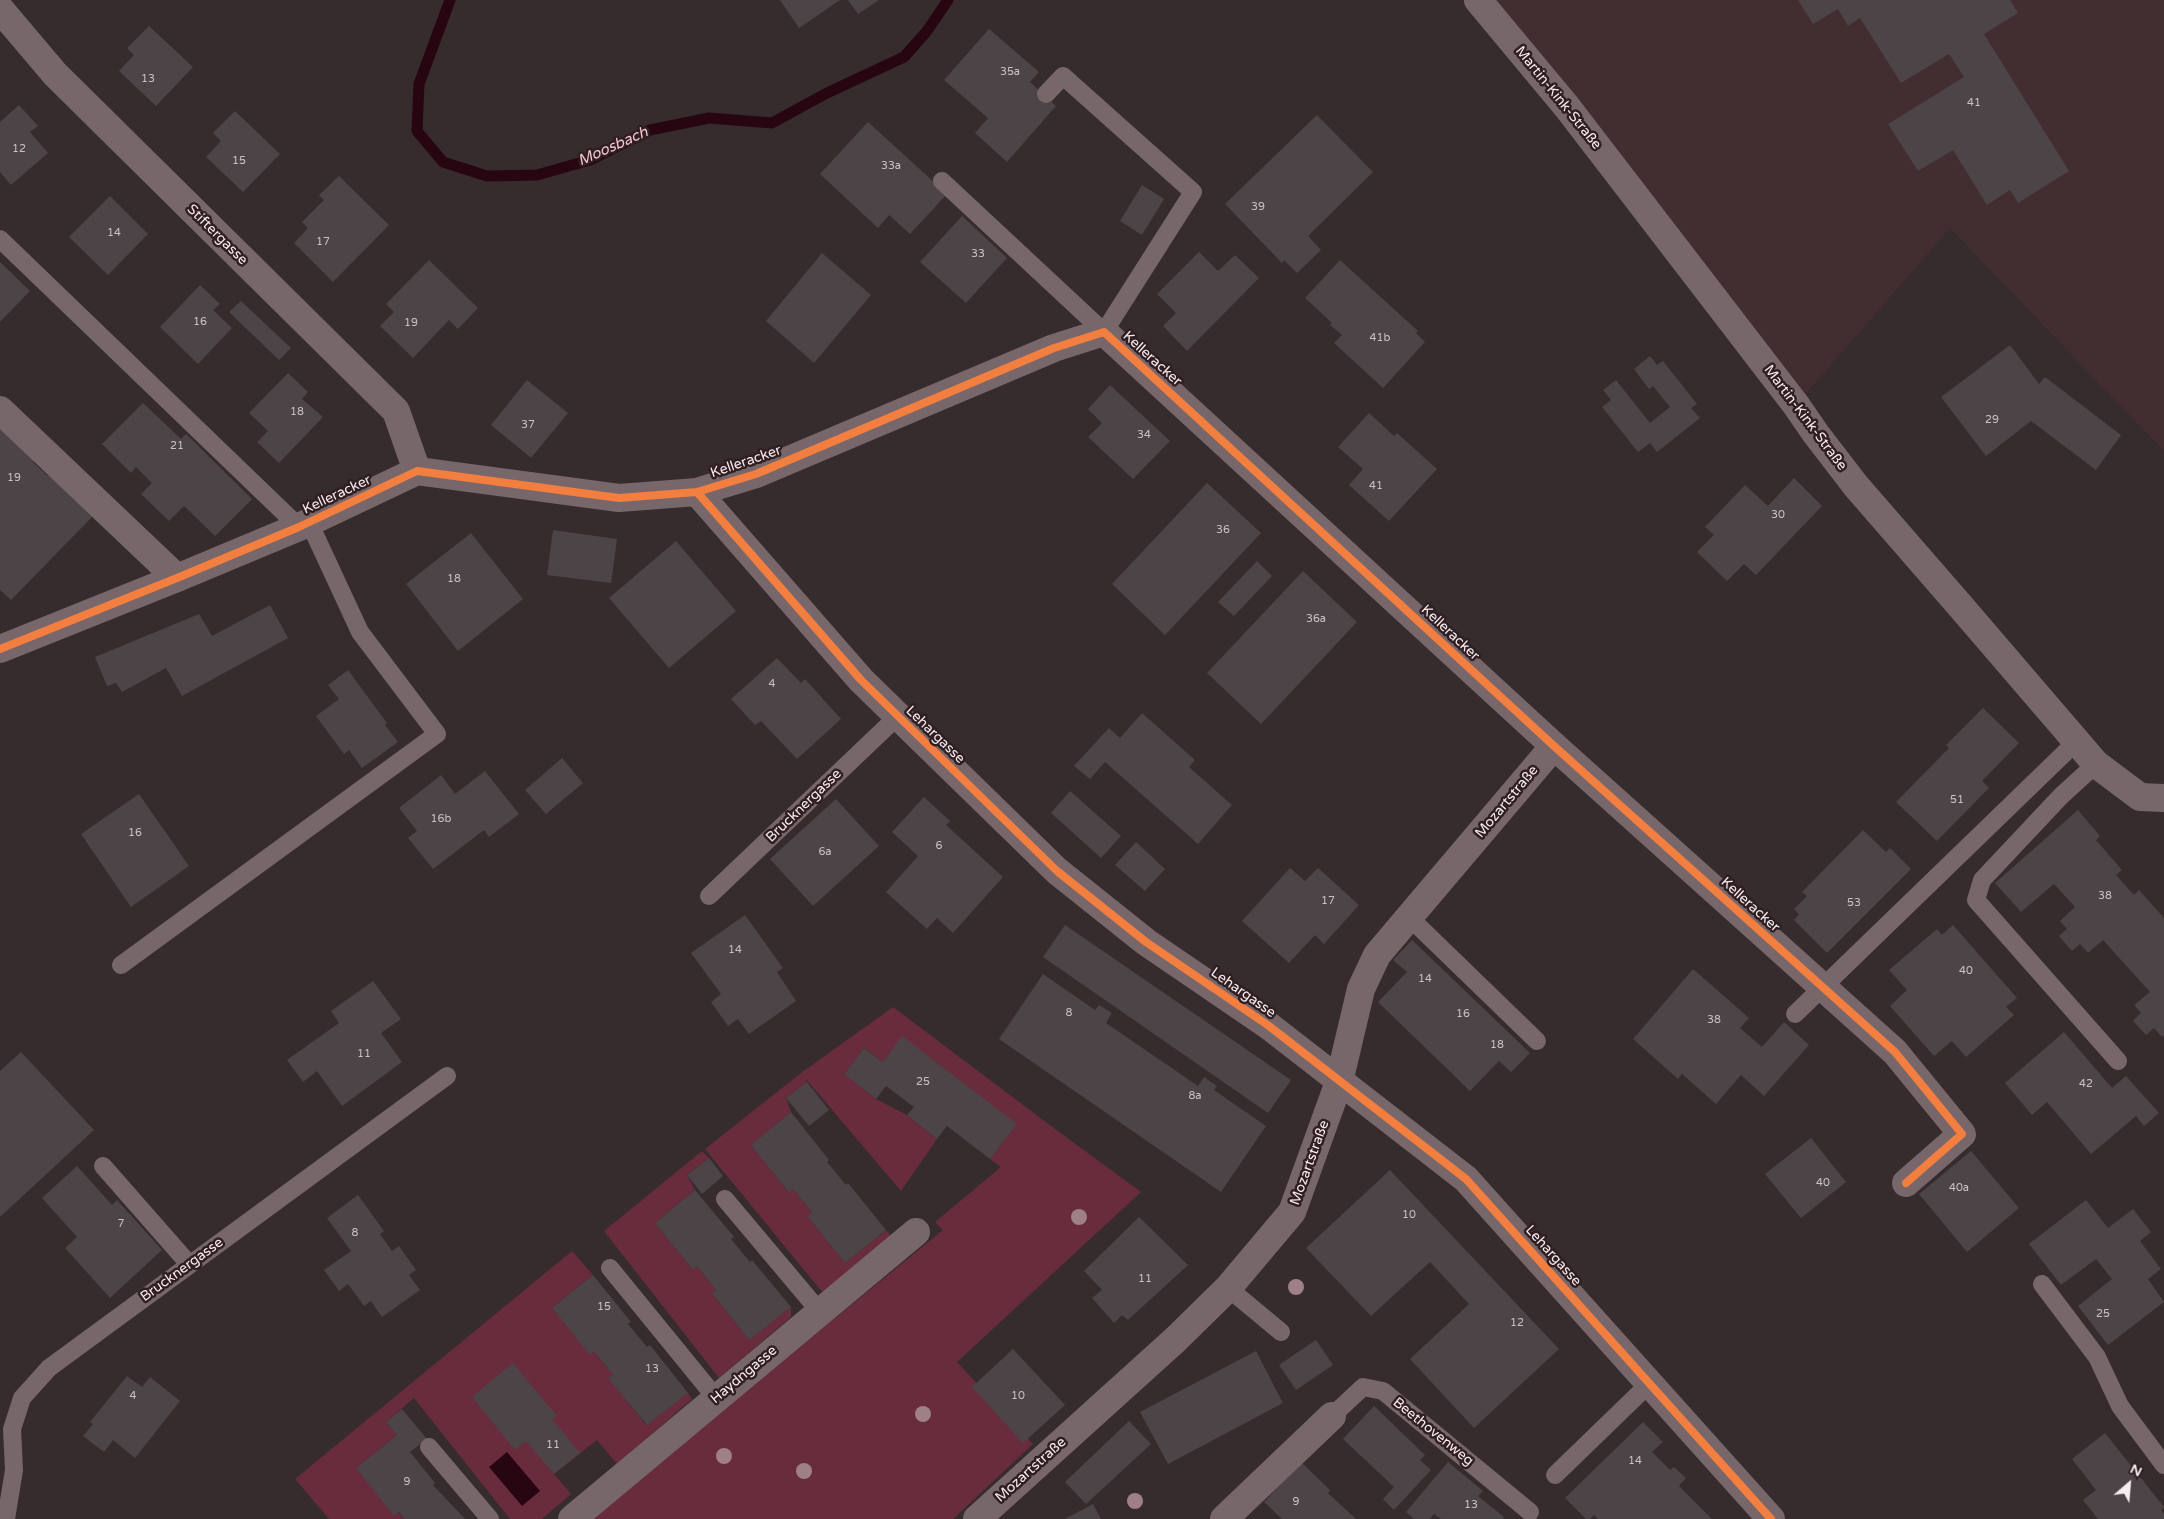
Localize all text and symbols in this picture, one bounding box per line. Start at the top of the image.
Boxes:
street label: Martin-Kink-Straße [1511,43,1605,153]
house number: 35a [1000,65,1020,79]
house number: 13 [141,72,155,86]
house number: 41 [1967,96,1981,110]
water label: Moosbach [575,124,651,170]
house number: 12 [12,142,26,156]
house number: 15 [232,154,246,168]
house number: 33a [881,159,901,173]
house number: 39 [1251,200,1265,214]
street label: Stiftergasse [183,201,251,269]
house number: 14 [107,226,121,240]
house number: 17 [316,235,330,249]
house number: 33 [971,247,985,261]
house number: 16 [193,315,207,329]
house number: 19 [404,316,418,330]
street label: Kelleracker [1119,328,1185,390]
house number: 41b [1370,331,1390,345]
street label: Martin-Kink-Straße [1760,362,1850,474]
house number: 18 [290,405,304,419]
house number: 29 [1985,413,1999,427]
house number: 37 [521,418,535,432]
house number: 34 [1137,428,1151,442]
house number: 21 [170,439,184,453]
street label: Kelleracker [708,442,784,482]
house number: 19 [7,471,21,485]
street label: Kelleracker [300,472,374,518]
house number: 41 [1369,479,1383,493]
house number: 30 [1771,508,1785,522]
house number: 36 [1216,523,1230,537]
house number: 18 [447,572,461,586]
street label: Kelleracker [1417,602,1483,664]
house number: 36a [1306,612,1326,626]
house number: 4 [769,677,775,691]
street label: Lehargasse [902,703,968,767]
street label: Mozartstraße [1472,762,1542,842]
street label: Brucknergasse [763,766,845,846]
house number: 51 [1950,793,1964,807]
house number: 16b [431,812,451,826]
house number: 16 [128,826,142,840]
house number: 6 [936,839,942,853]
house number: 6a [818,845,832,859]
street label: Kelleracker [1717,874,1783,936]
house number: 38 [2098,889,2112,903]
house number: 17 [1321,894,1335,908]
house number: 53 [1847,896,1861,910]
house number: 14 [728,943,742,957]
street label: Lehargasse [1207,964,1279,1022]
house number: 40 [1959,964,1973,978]
house number: 14 [1418,972,1432,986]
house number: 8 [1066,1006,1072,1020]
house number: 16 [1456,1007,1470,1021]
house number: 38 [1707,1013,1721,1027]
house number: 18 [1490,1038,1504,1052]
house number: 11 [357,1047,371,1061]
house number: 25 [916,1075,930,1089]
house number: 42 [2079,1077,2093,1091]
house number: 8a [1188,1089,1202,1103]
street label: Mozartstraße [1287,1118,1333,1208]
house number: 40 [1816,1176,1830,1190]
house number: 40a [1949,1181,1969,1195]
house number: 10 [1402,1208,1416,1222]
house number: 7 [118,1217,124,1231]
street label: Lehargasse [1521,1222,1585,1290]
house number: 8 [352,1226,358,1240]
street label: Brucknergasse [137,1234,227,1306]
house number: 11 [1138,1272,1152,1286]
house number: 15 [597,1300,611,1314]
house number: 25 [2096,1307,2110,1321]
house number: 12 [1510,1316,1524,1330]
street label: Haydngasse [708,1342,780,1408]
house number: 13 [645,1362,659,1376]
house number: 4 [130,1389,136,1403]
house number: 10 [1011,1389,1025,1403]
street label: Beethovenweg [1389,1394,1477,1470]
street label: Mozartstraße [992,1434,1070,1506]
house number: 11 [546,1438,560,1452]
house number: 14 [1628,1454,1642,1468]
north arrow [2104,1459,2154,1509]
text: N [2127,1460,2145,1480]
house number: 9 [404,1475,410,1489]
house number: 9 [1293,1495,1299,1509]
house number: 13 [1464,1498,1478,1512]

